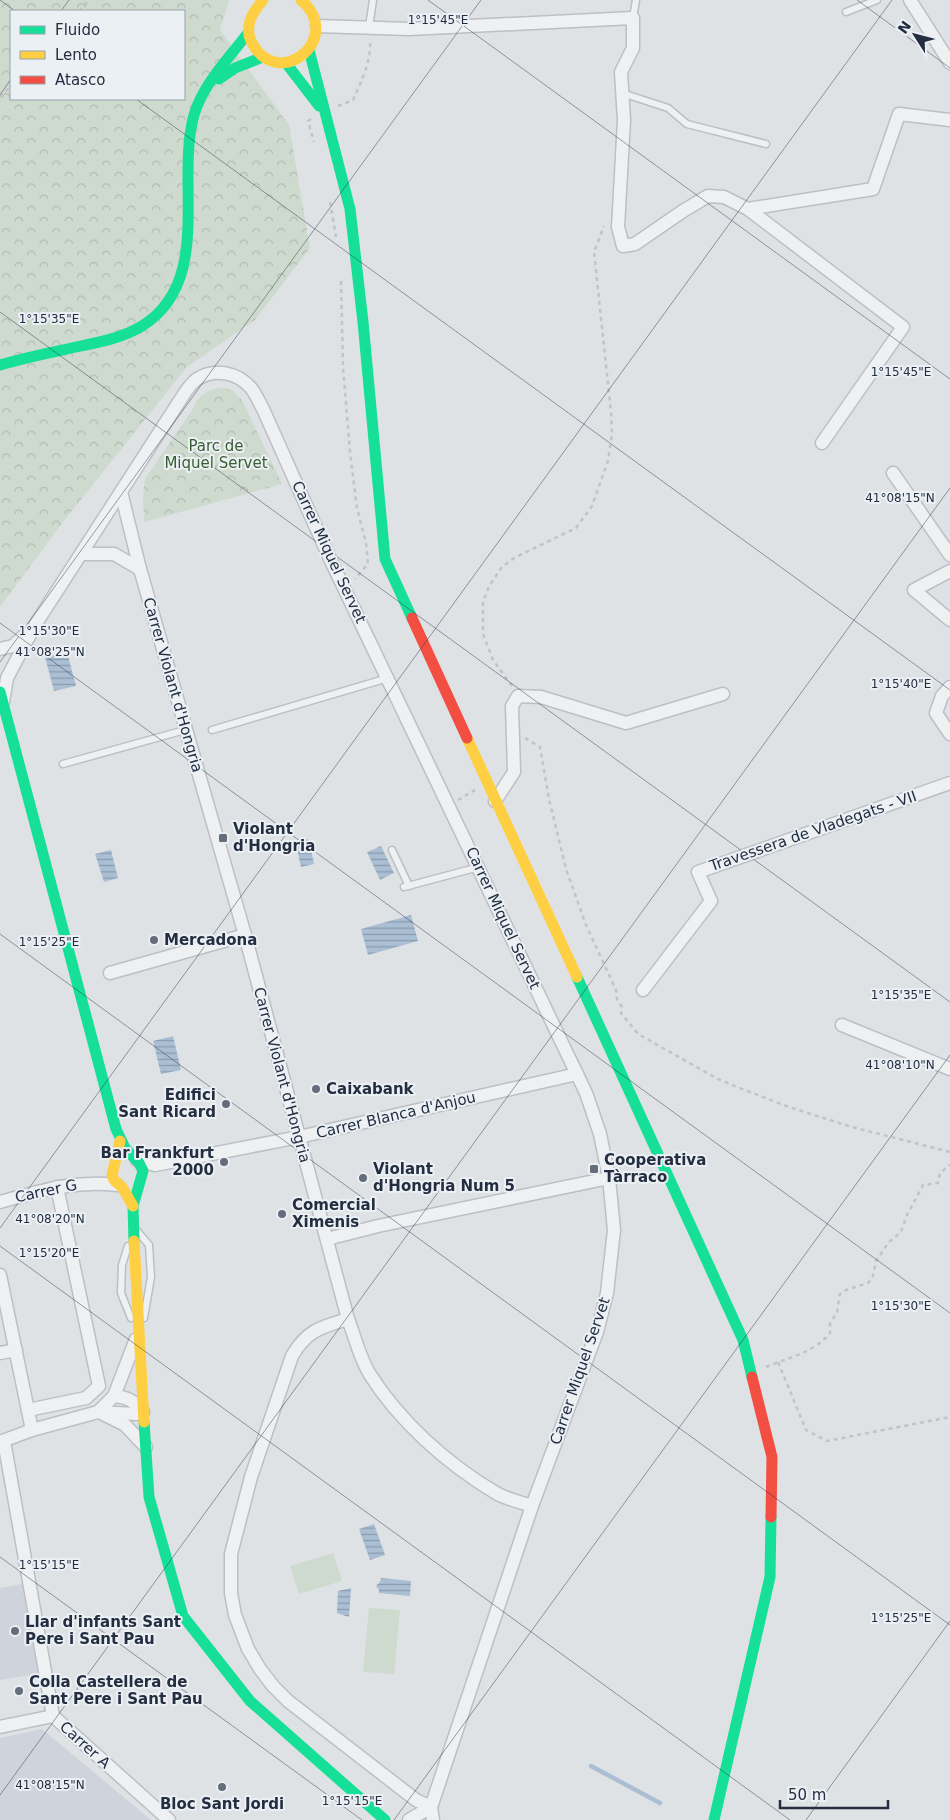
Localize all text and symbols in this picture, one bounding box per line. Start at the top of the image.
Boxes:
legend [10,10,185,100]
north arrow [890,10,940,60]
text: 1°15'45"E [408,13,468,27]
text: N [895,18,914,37]
text: Fluido [55,21,100,39]
text: Lento [55,46,97,64]
text: Atasco [55,71,105,89]
text: 1°15'35"E [19,312,79,326]
text: 1°15'45"E [871,365,931,379]
park label: Parc de Miquel Servet [164,437,268,472]
street label: Carrer Miquel Servet [288,478,370,626]
text: 41°08'15"N [865,491,935,505]
street label: Carrer Violant d'Hongria [139,596,207,774]
text: 1°15'30"E [19,624,79,638]
text: 41°08'25"N [15,645,85,659]
text: 1°15'40"E [871,677,931,691]
street label: Travessera de Vladegats - VII [706,787,919,875]
place label: Violant d'Hongria [233,820,315,855]
marker: Violant d'Hongria [217,832,229,844]
street label: Carrer Miquel Servet [462,844,544,992]
place label: Mercadona [164,931,257,949]
marker: Mercadona [148,934,160,946]
text: 1°15'25"E [19,935,79,949]
street label: Carrer Violant d'Hongria [250,985,314,1165]
text: 1°15'35"E [871,988,931,1002]
text: 41°08'10"N [865,1058,935,1072]
place label: Caixabank [326,1080,415,1098]
marker: Caixabank [310,1083,322,1095]
place label: Edifici Sant Ricard [118,1086,216,1121]
street label: Carrer Blanca d'Anjou [314,1088,478,1142]
marker: Edifici Sant Ricard [220,1098,232,1110]
place label: Bar Frankfurt 2000 [101,1144,214,1179]
place label: Cooperativa Tàrraco [604,1151,706,1186]
marker: Bar Frankfurt 2000 [218,1156,230,1168]
place label: Violant d'Hongria Num 5 [373,1160,515,1195]
marker: Cooperativa Tàrraco [588,1163,600,1175]
marker: Violant d'Hongria Num 5 [357,1172,369,1184]
street label: Carrer G [13,1176,79,1206]
place label: Comercial Ximenis [292,1196,376,1231]
marker: Comercial Ximenis [276,1208,288,1220]
text: 41°08'20"N [15,1212,85,1226]
text: 1°15'20"E [19,1246,79,1260]
street label: Carrer Miquel Servet [546,1295,614,1447]
text: 1°15'30"E [871,1299,931,1313]
text: 1°15'15"E [19,1558,79,1572]
text: 1°15'25"E [871,1611,931,1625]
place label: Llar d'infants Sant Pere i Sant Pau [25,1613,181,1648]
marker: Llar d'infants Sant Pere i Sant Pau [9,1625,21,1637]
place label: Colla Castellera de Sant Pere i Sant Pau [29,1673,203,1708]
marker: Colla Castellera de Sant Pere i Sant Pau [13,1685,25,1697]
street label: Carrer A [56,1718,115,1773]
text: 41°08'15"N [15,1778,85,1792]
scale bar [780,1778,888,1810]
marker: Bloc Sant Jordi [216,1781,228,1793]
text: 50 m [788,1786,826,1804]
text: 1°15'15"E [322,1794,382,1808]
place label: Bloc Sant Jordi [160,1795,284,1813]

